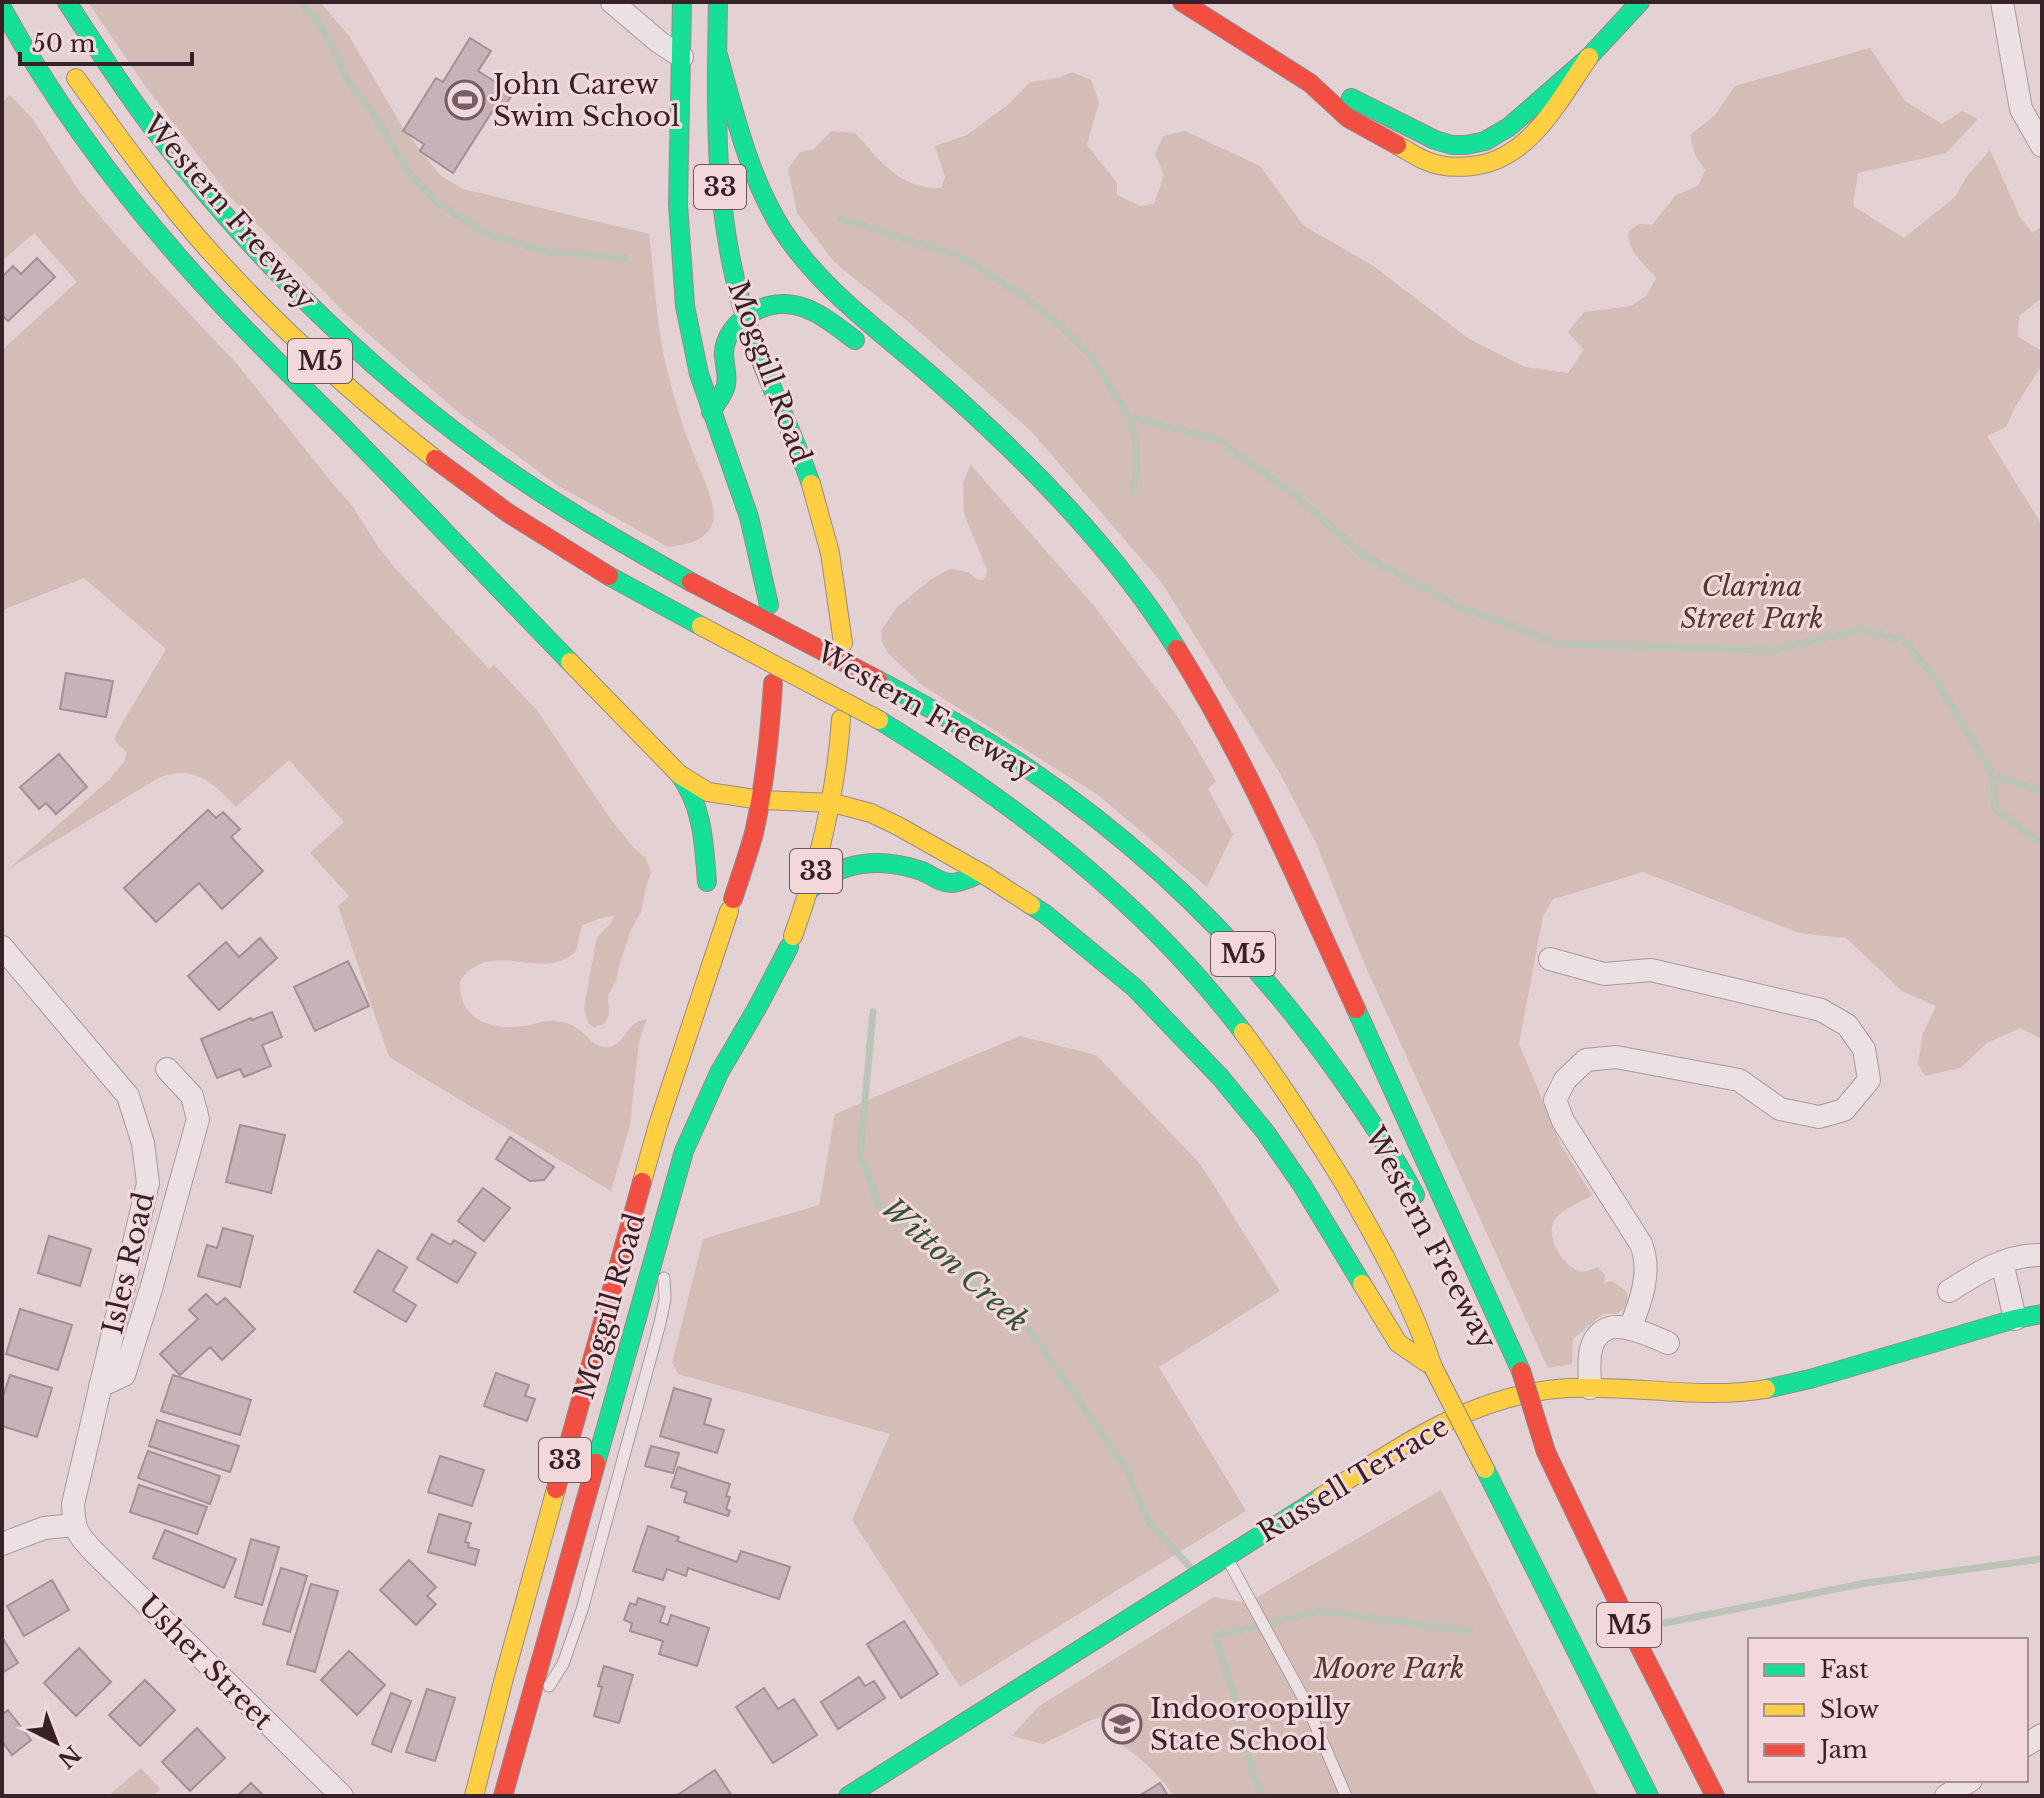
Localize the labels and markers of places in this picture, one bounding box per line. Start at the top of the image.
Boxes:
place label: John Carew Swim School [489,67,680,134]
sports icon: John Carew Swim School [444,79,486,121]
place label: Indooroopilly State School [1150,1691,1351,1758]
school or university icon: Indooroopilly State School [1101,1703,1143,1745]

